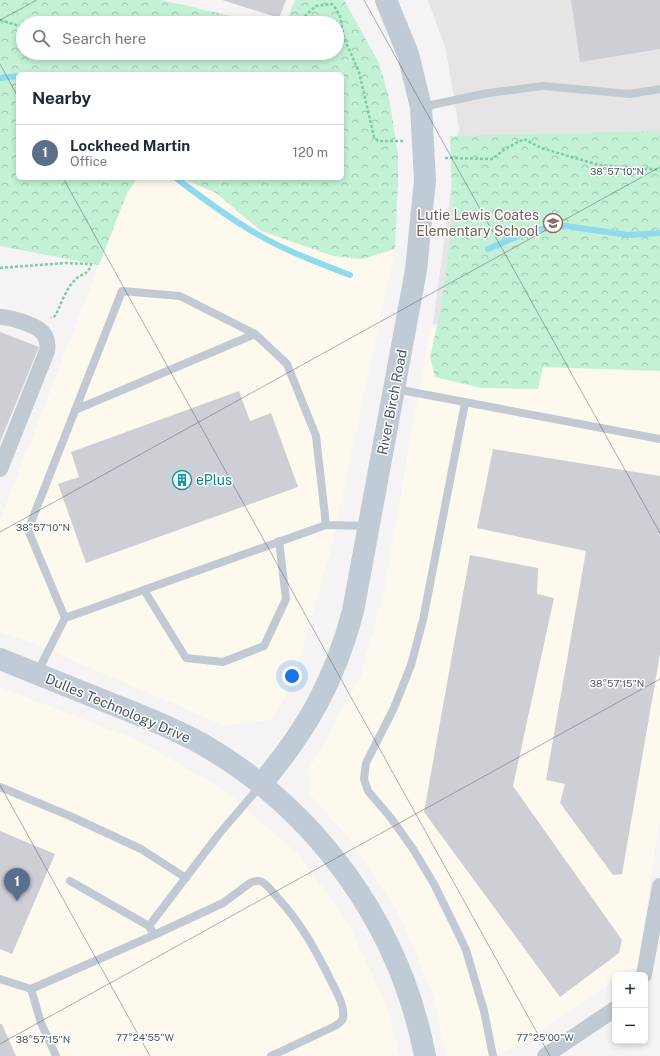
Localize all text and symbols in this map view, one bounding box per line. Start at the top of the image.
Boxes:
search box [16,16,344,60]
icon: search [30,27,52,49]
text: Search here [62,30,146,47]
text: Nearby [32,88,91,108]
text: Lockheed Martin [70,137,190,154]
text: 1 [42,145,48,160]
text: 120 m [293,145,328,160]
text: Office [70,154,107,169]
text: 38°57'10"N [590,165,644,177]
place label: Lutie Lewis Coates Elementary School [416,207,539,239]
school or university icon: Lutie Lewis Coates Elementary School [542,212,564,234]
street label: River Birch Road [374,348,410,456]
building icon: ePlus [171,469,193,491]
place label: ePlus [196,472,232,488]
text: 38°57'10"N [16,521,70,533]
your location [282,666,302,686]
street label: Dulles Technology Drive [43,670,193,746]
text: 38°57'15"N [590,677,644,689]
pin: 1 [4,868,30,901]
map controls [612,972,648,1044]
button: + [612,972,648,1008]
button: − [612,1008,648,1044]
text: 77°24'55"W [116,1031,175,1043]
text: 77°25'00"W [516,1031,574,1043]
text: 38°57'15"N [16,1033,70,1045]

